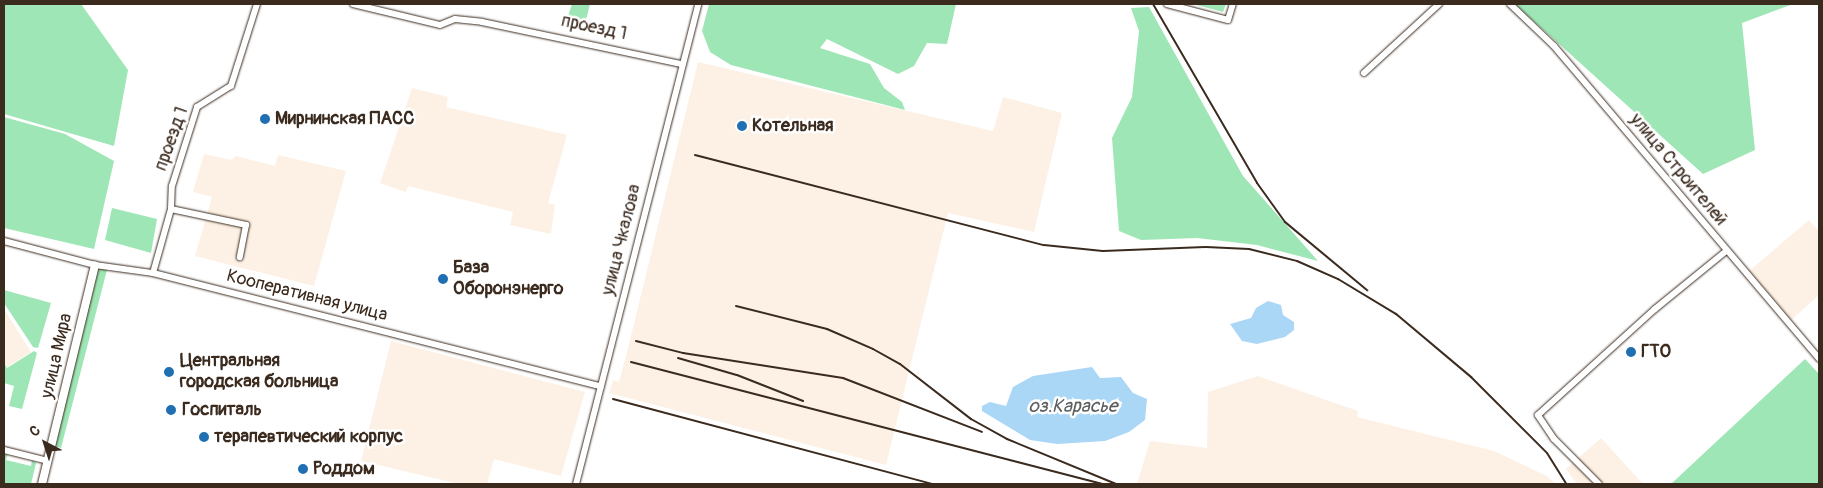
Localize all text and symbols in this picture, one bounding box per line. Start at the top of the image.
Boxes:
street label: проезд 1 [559,11,629,45]
street label: проезд 1 [150,104,194,174]
place label: Мирнинская ПАСС [275,108,414,130]
street label: улица Строителей [1625,109,1731,231]
marker: Мирнинская ПАСС [259,113,271,125]
place label: Котельная [752,115,833,137]
marker: Котельная [736,120,748,132]
street label: улица Чкалова [598,182,646,298]
place label: База Оборонэнерго [453,258,563,300]
street label: Кооперативная улица [224,266,390,326]
marker: База Оборонэнерго [437,273,449,285]
street label: улица Мира [37,311,77,401]
place label: ГТО [1641,341,1671,363]
marker: ГТО [1625,346,1637,358]
place label: Центральная городская больница [180,351,338,394]
marker: Центральная городская больница [162,365,176,379]
water label: оз.Карасье [1029,396,1117,418]
place label: Госпиталь [182,399,262,421]
marker: Госпиталь [164,403,178,417]
north arrow [20,418,70,468]
text: С [26,422,44,440]
place label: терапевтический корпус [214,426,403,448]
marker: терапевтический корпус [198,431,210,443]
place label: Роддом [313,458,375,480]
marker: Роддом [297,463,309,475]

